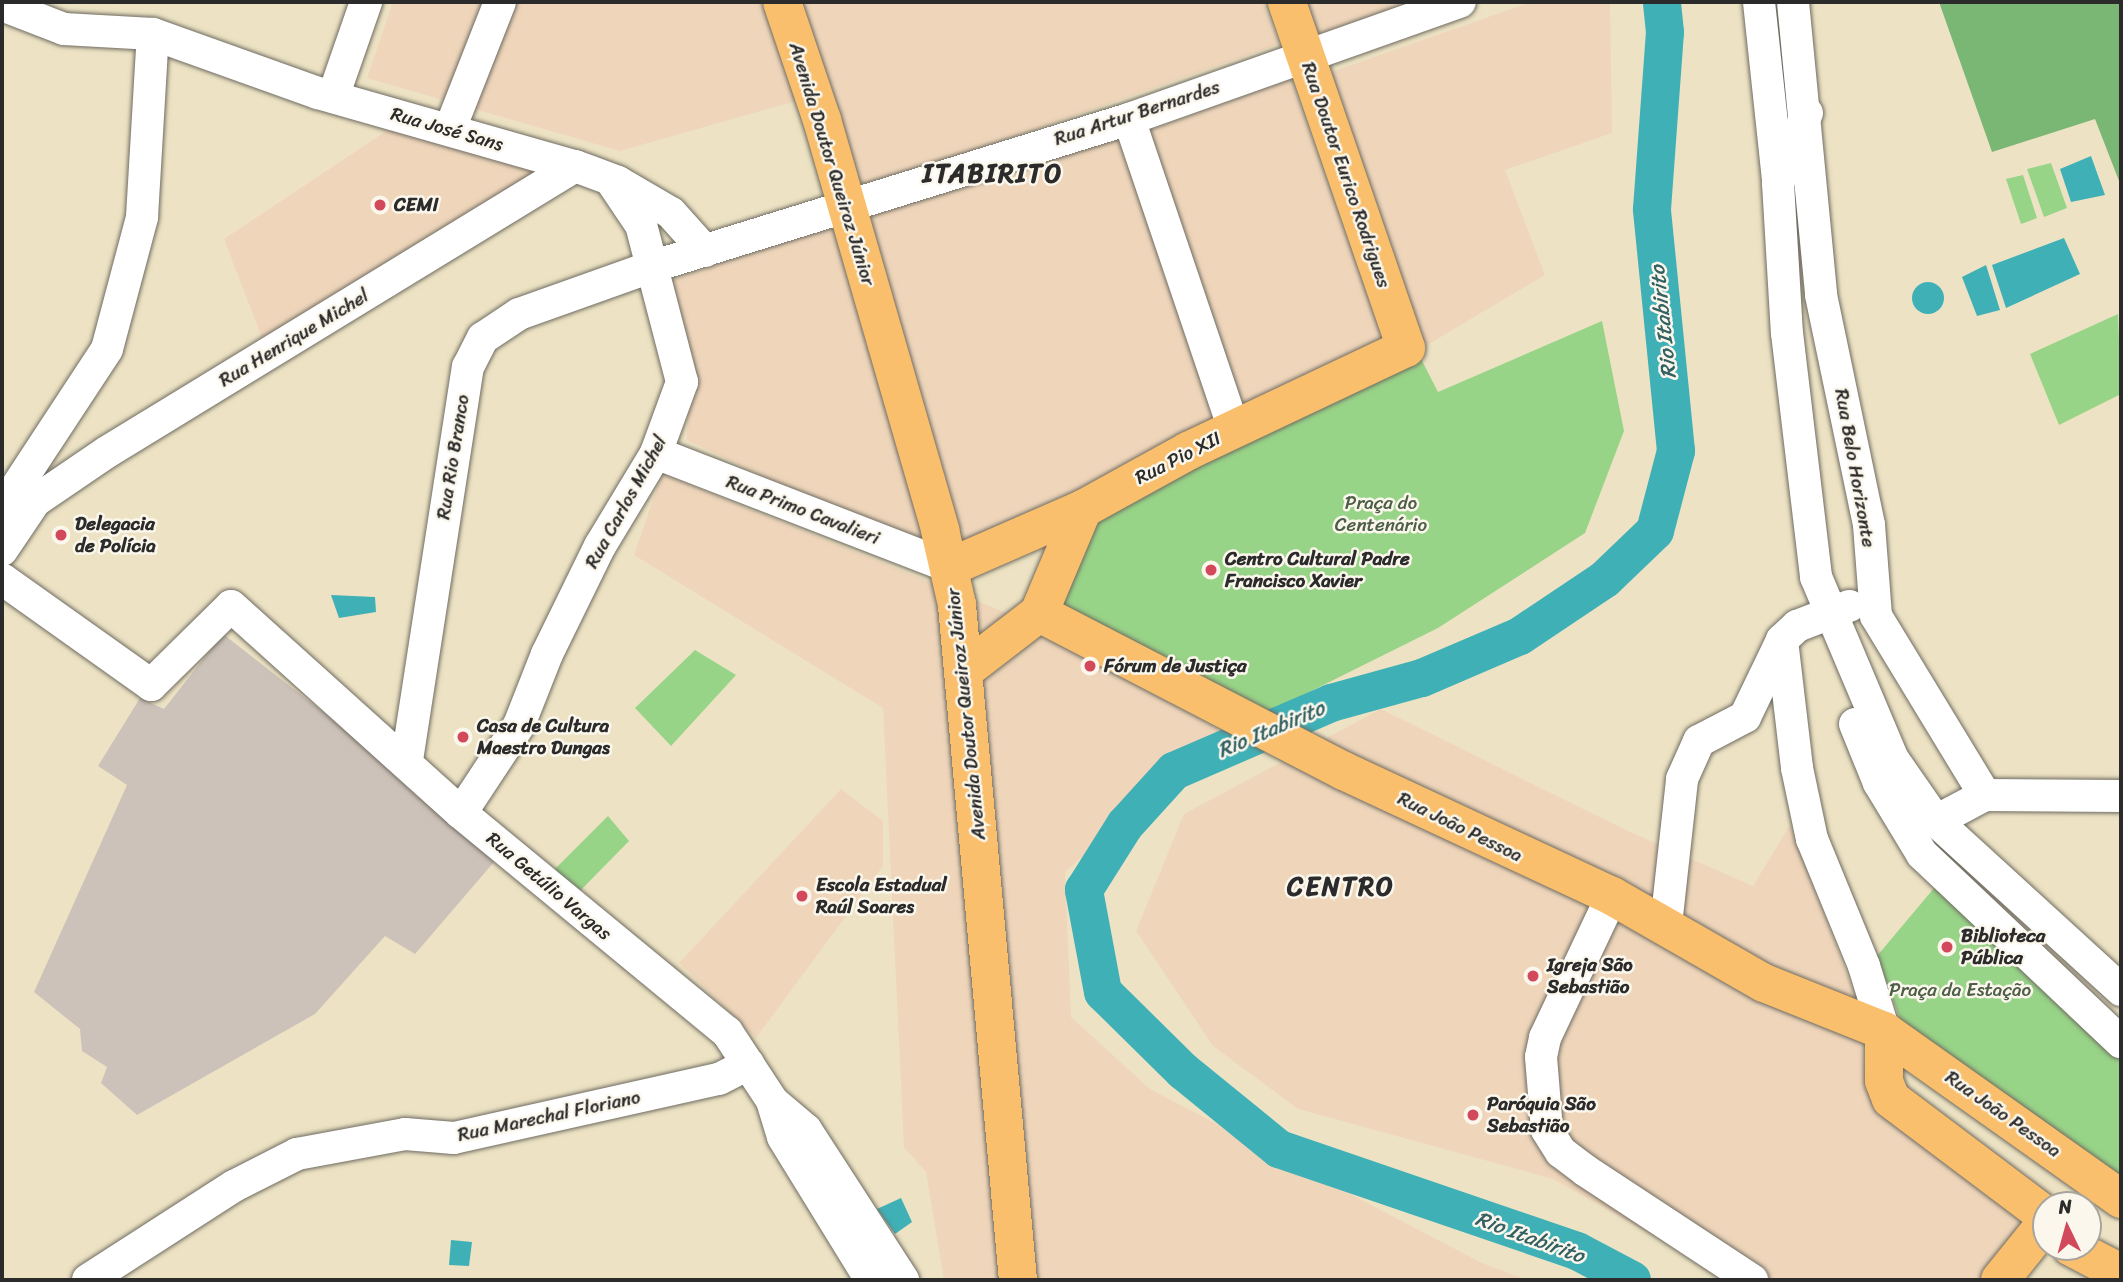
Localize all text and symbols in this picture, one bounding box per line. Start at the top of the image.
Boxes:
street label: Avenida Doutor Queiroz Júnior [784,39,880,289]
street label: Rua Doutor Eurico Rodrigues [1296,59,1396,291]
street label: Rua Artur Bernardes [1051,75,1223,151]
street label: Rua José Sans [387,102,507,156]
district label: ITABIRITO [925,158,1061,190]
place label: CEMI [394,194,438,216]
marker: CEMI [372,197,388,213]
water label: Rio Itabirito [1645,264,1681,380]
street label: Rua Henrique Michel [214,284,374,392]
street label: Rua Belo Horizonte [1830,387,1880,549]
street label: Rua Rio Branco [432,393,474,521]
street label: Rua Pio XII [1131,427,1225,489]
street label: Rua Carlos Michel [580,432,672,572]
street label: Rua Primo Cavalieri [723,470,883,550]
park label: Praça do Centenário [1335,492,1427,536]
place label: Delegacia de Polícia [75,513,156,557]
marker: Delegacia de Polícia [53,527,69,543]
place label: Centro Cultural Padre Francisco Xavier [1225,548,1410,592]
marker: Centro Cultural Padre Francisco Xavier [1203,562,1219,578]
street label: Avenida Doutor Queiroz Júnior [941,587,991,841]
place label: Fórum de Justiça [1104,655,1247,677]
marker: Fórum de Justiça [1082,658,1098,674]
water label: Rio Itabirito [1214,695,1328,763]
place label: Casa de Cultura Maestro Dungas [477,715,610,759]
marker: Casa de Cultura Maestro Dungas [455,729,471,745]
street label: Rua João Pessoa [1393,787,1527,867]
street label: Rua Getúlio Vargas [482,827,616,945]
district label: CENTRO [1289,871,1393,903]
place label: Escola Estadual Raúl Soares [816,874,947,918]
marker: Escola Estadual Raúl Soares [794,888,810,904]
place label: Biblioteca Pública [1961,925,2045,969]
marker: Biblioteca Pública [1939,939,1955,955]
place label: Igreja São Sebastião [1547,954,1633,998]
marker: Igreja São Sebastião [1525,968,1541,984]
park label: Praça da Estação [1888,979,2032,1001]
street label: Rua João Pessoa [1940,1065,2066,1163]
street label: Rua Marechal Floriano [456,1086,642,1146]
place label: Paróquia São Sebastião [1487,1093,1596,1137]
marker: Paróquia São Sebastião [1465,1107,1481,1123]
text: N [2057,1190,2073,1224]
north arrow [2032,1191,2102,1261]
water label: Rio Itabirito [1472,1206,1588,1268]

